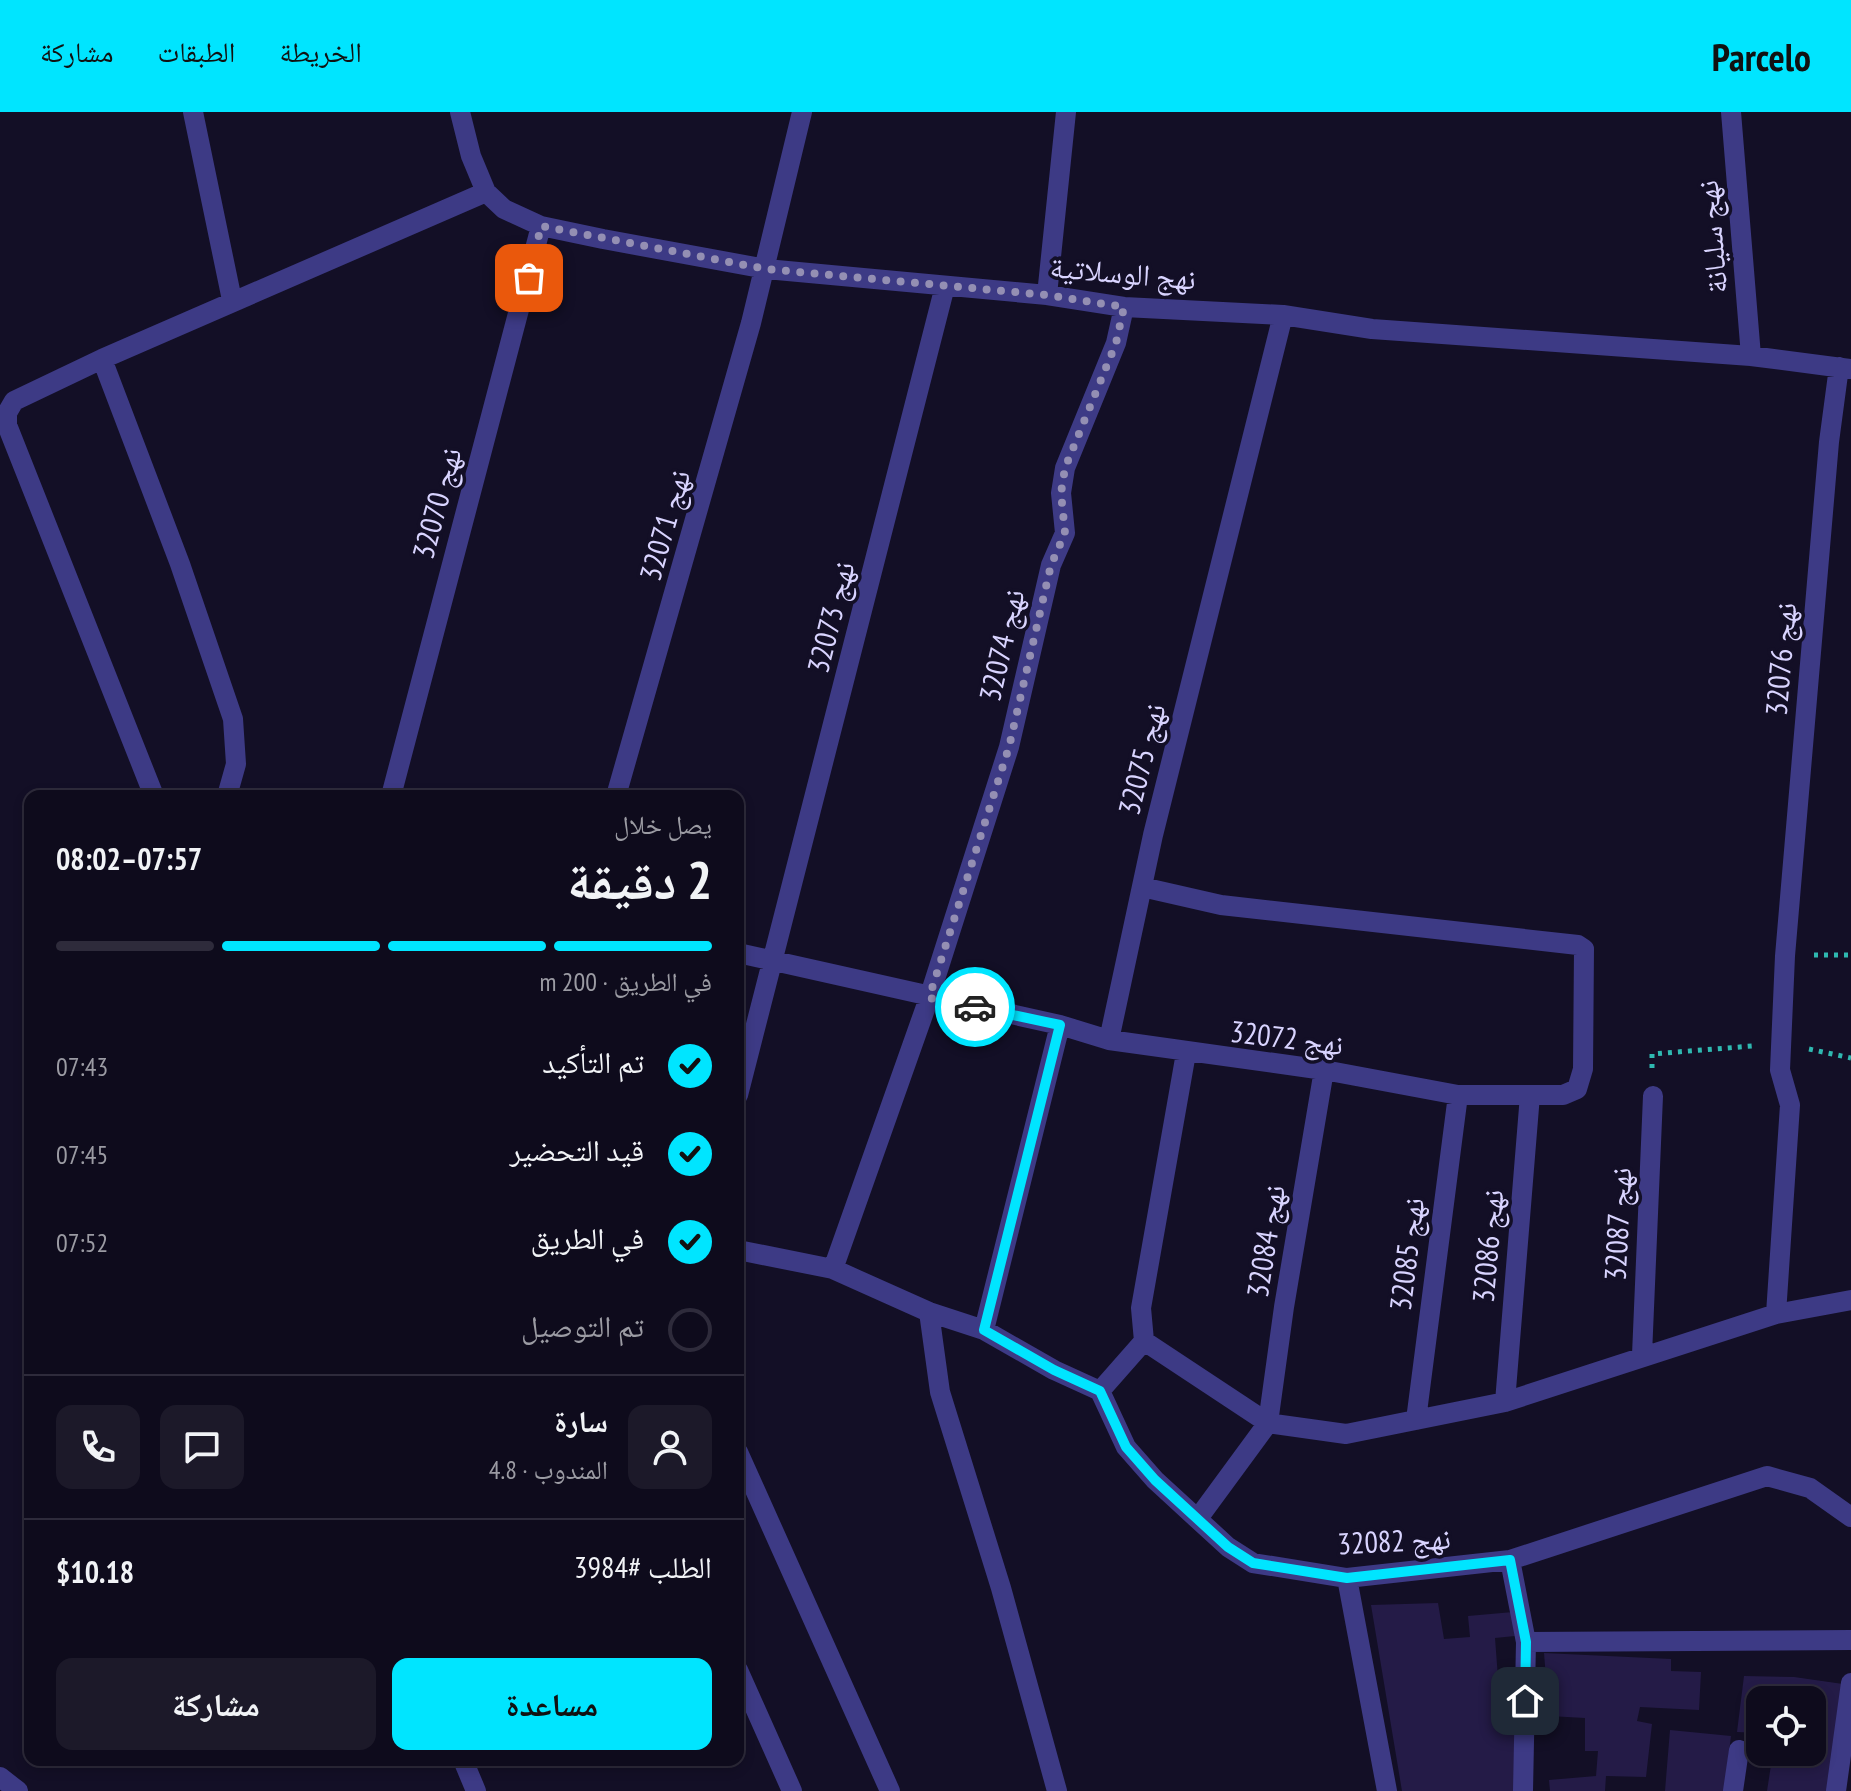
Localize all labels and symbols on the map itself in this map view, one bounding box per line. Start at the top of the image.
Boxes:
street label: نهج سليانة [1687,179,1736,295]
pin [495,244,563,312]
street label: نهج الوسلاتية [1048,246,1198,299]
street label: نهج 32070 [402,443,470,563]
street label: نهج 32071 [630,465,699,585]
street label: نهج 32073 [797,557,864,677]
street label: نهج 32074 [969,585,1034,705]
street label: نهج 32076 [1756,601,1805,717]
street label: نهج 32075 [1108,699,1175,819]
courier [935,967,1015,1047]
street label: نهج 32072 [1228,1011,1346,1064]
street label: نهج 32087 [1595,1166,1640,1282]
street label: نهج 32084 [1237,1182,1294,1300]
street label: نهج 32086 [1463,1188,1512,1304]
street label: نهج 32085 [1380,1195,1433,1313]
street label: نهج 32082 [1336,1518,1452,1563]
pin [1491,1667,1559,1735]

